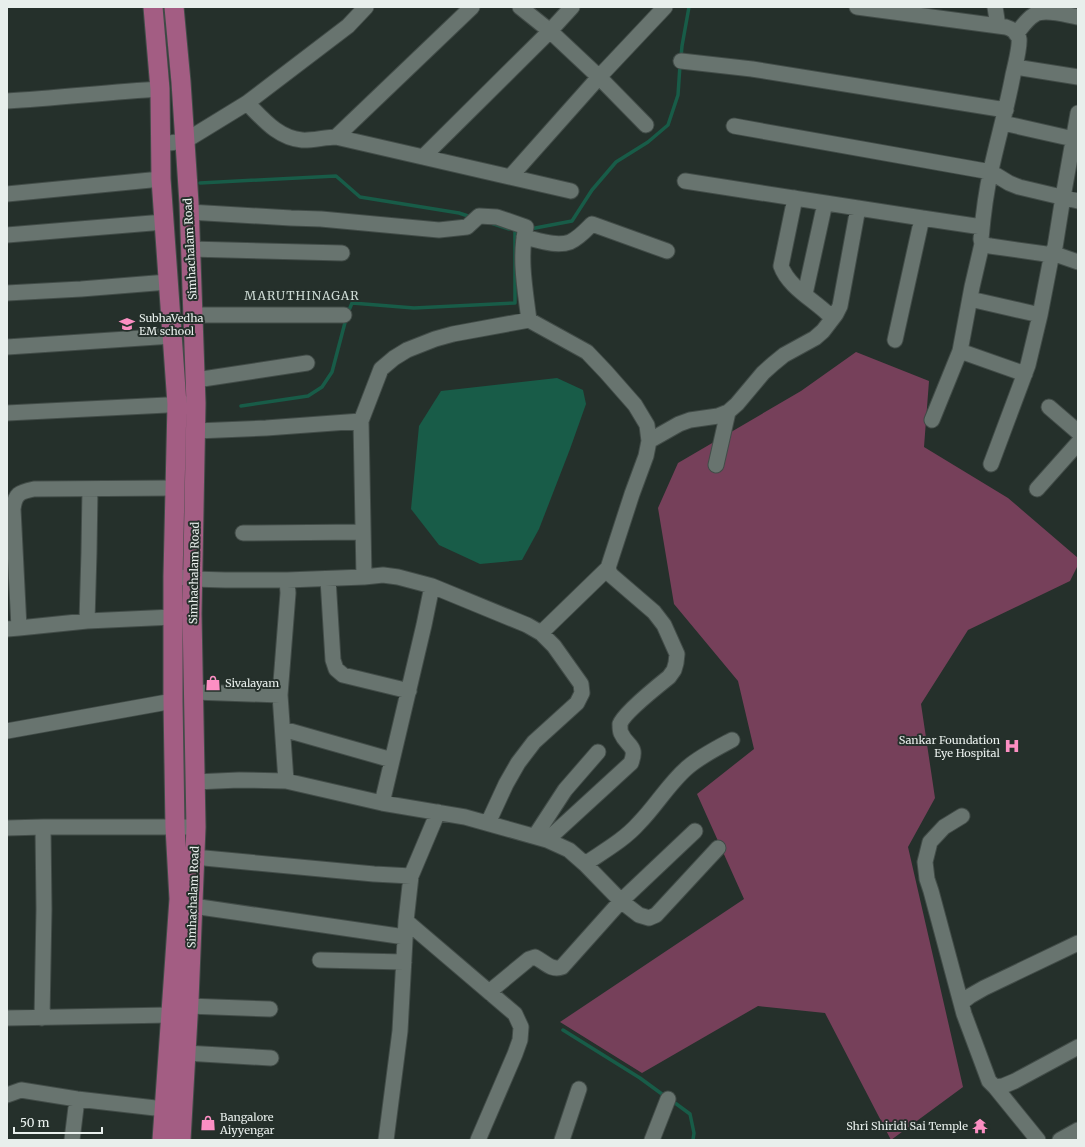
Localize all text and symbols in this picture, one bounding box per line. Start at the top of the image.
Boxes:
street label: Simhachalam Road [180,197,200,300]
district label: MARUTHINAGAR [244,288,360,303]
place label: SubhaVedha EM school [139,311,203,338]
school or university icon: SubhaVedha EM school [118,315,136,333]
street label: Simhachalam Road [186,521,202,624]
shop icon: Sivalayam [204,674,222,692]
place label: Sivalayam [225,676,279,690]
place label: Sankar Foundation Eye Hospital [899,733,1001,760]
hospital icon: Sankar Foundation Eye Hospital [1003,737,1021,755]
street label: Simhachalam Road [184,845,202,948]
scale bar [14,1109,102,1135]
place label: Bangalore Aiyyengar [219,1110,275,1137]
shop icon: Bangalore Aiyyengar [199,1114,217,1132]
text: 50 m [20,1115,49,1130]
temple icon: Shri Shiridi Sai Temple [971,1117,989,1135]
place label: Shri Shiridi Sai Temple [846,1119,968,1133]

